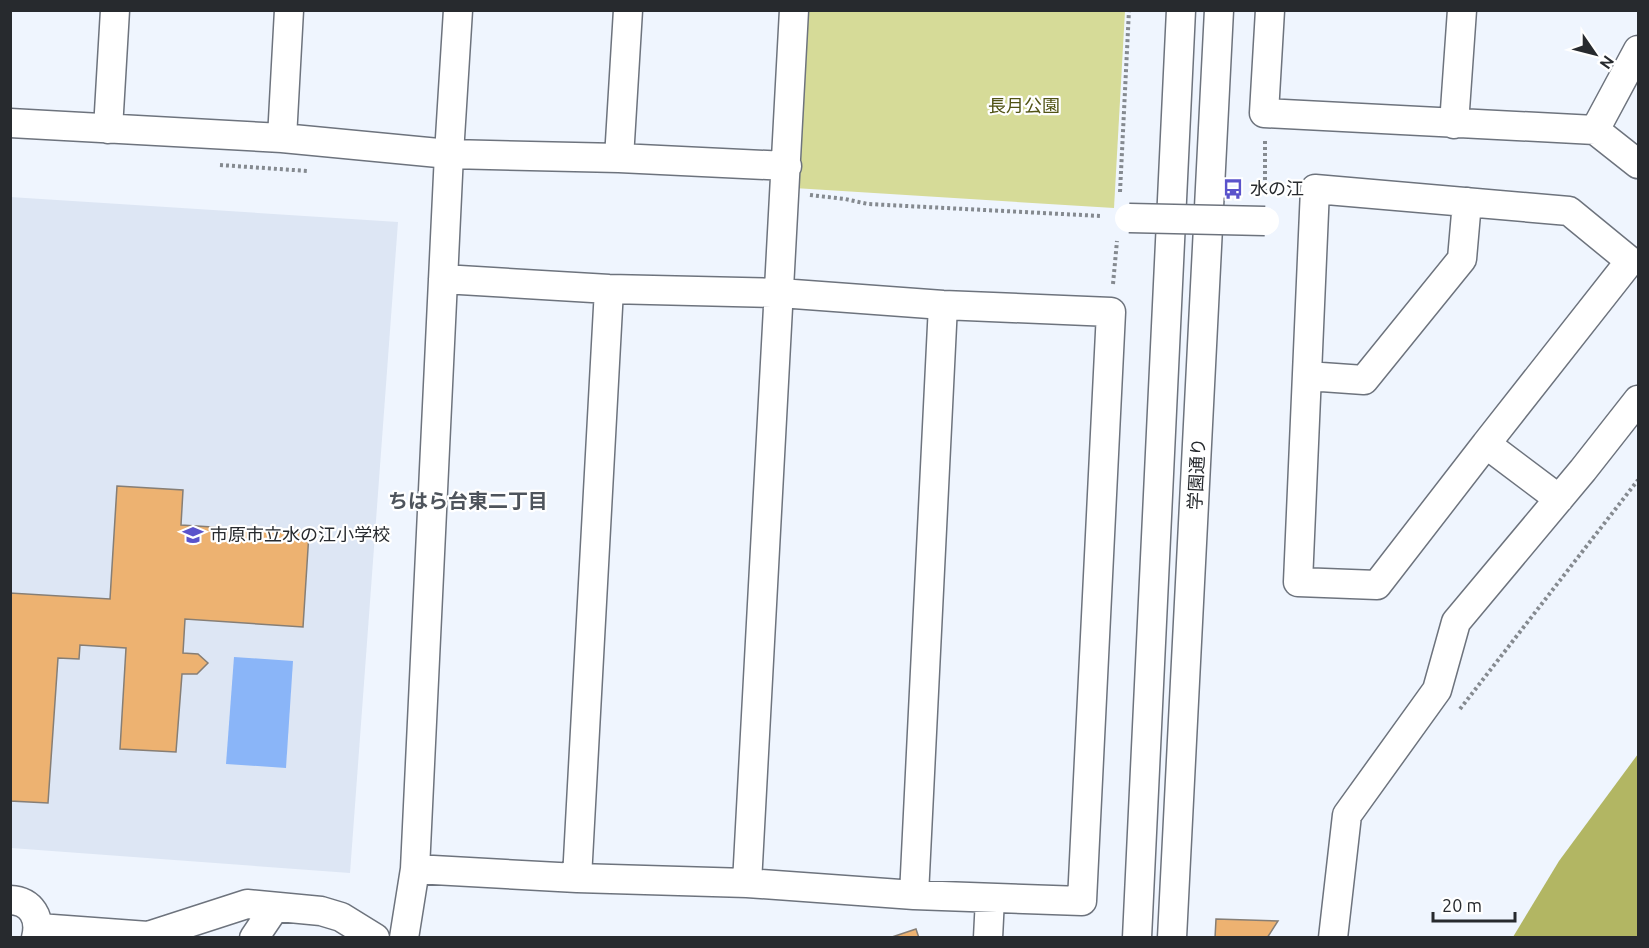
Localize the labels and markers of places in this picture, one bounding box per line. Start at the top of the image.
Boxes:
bus stop icon: 水の江 [1221,177,1245,201]
place label: 水の江 [1250,178,1304,198]
school or university icon: 市原市立水の江小学校 [181,523,205,547]
place label: 市原市立水の江小学校 [210,524,390,544]

